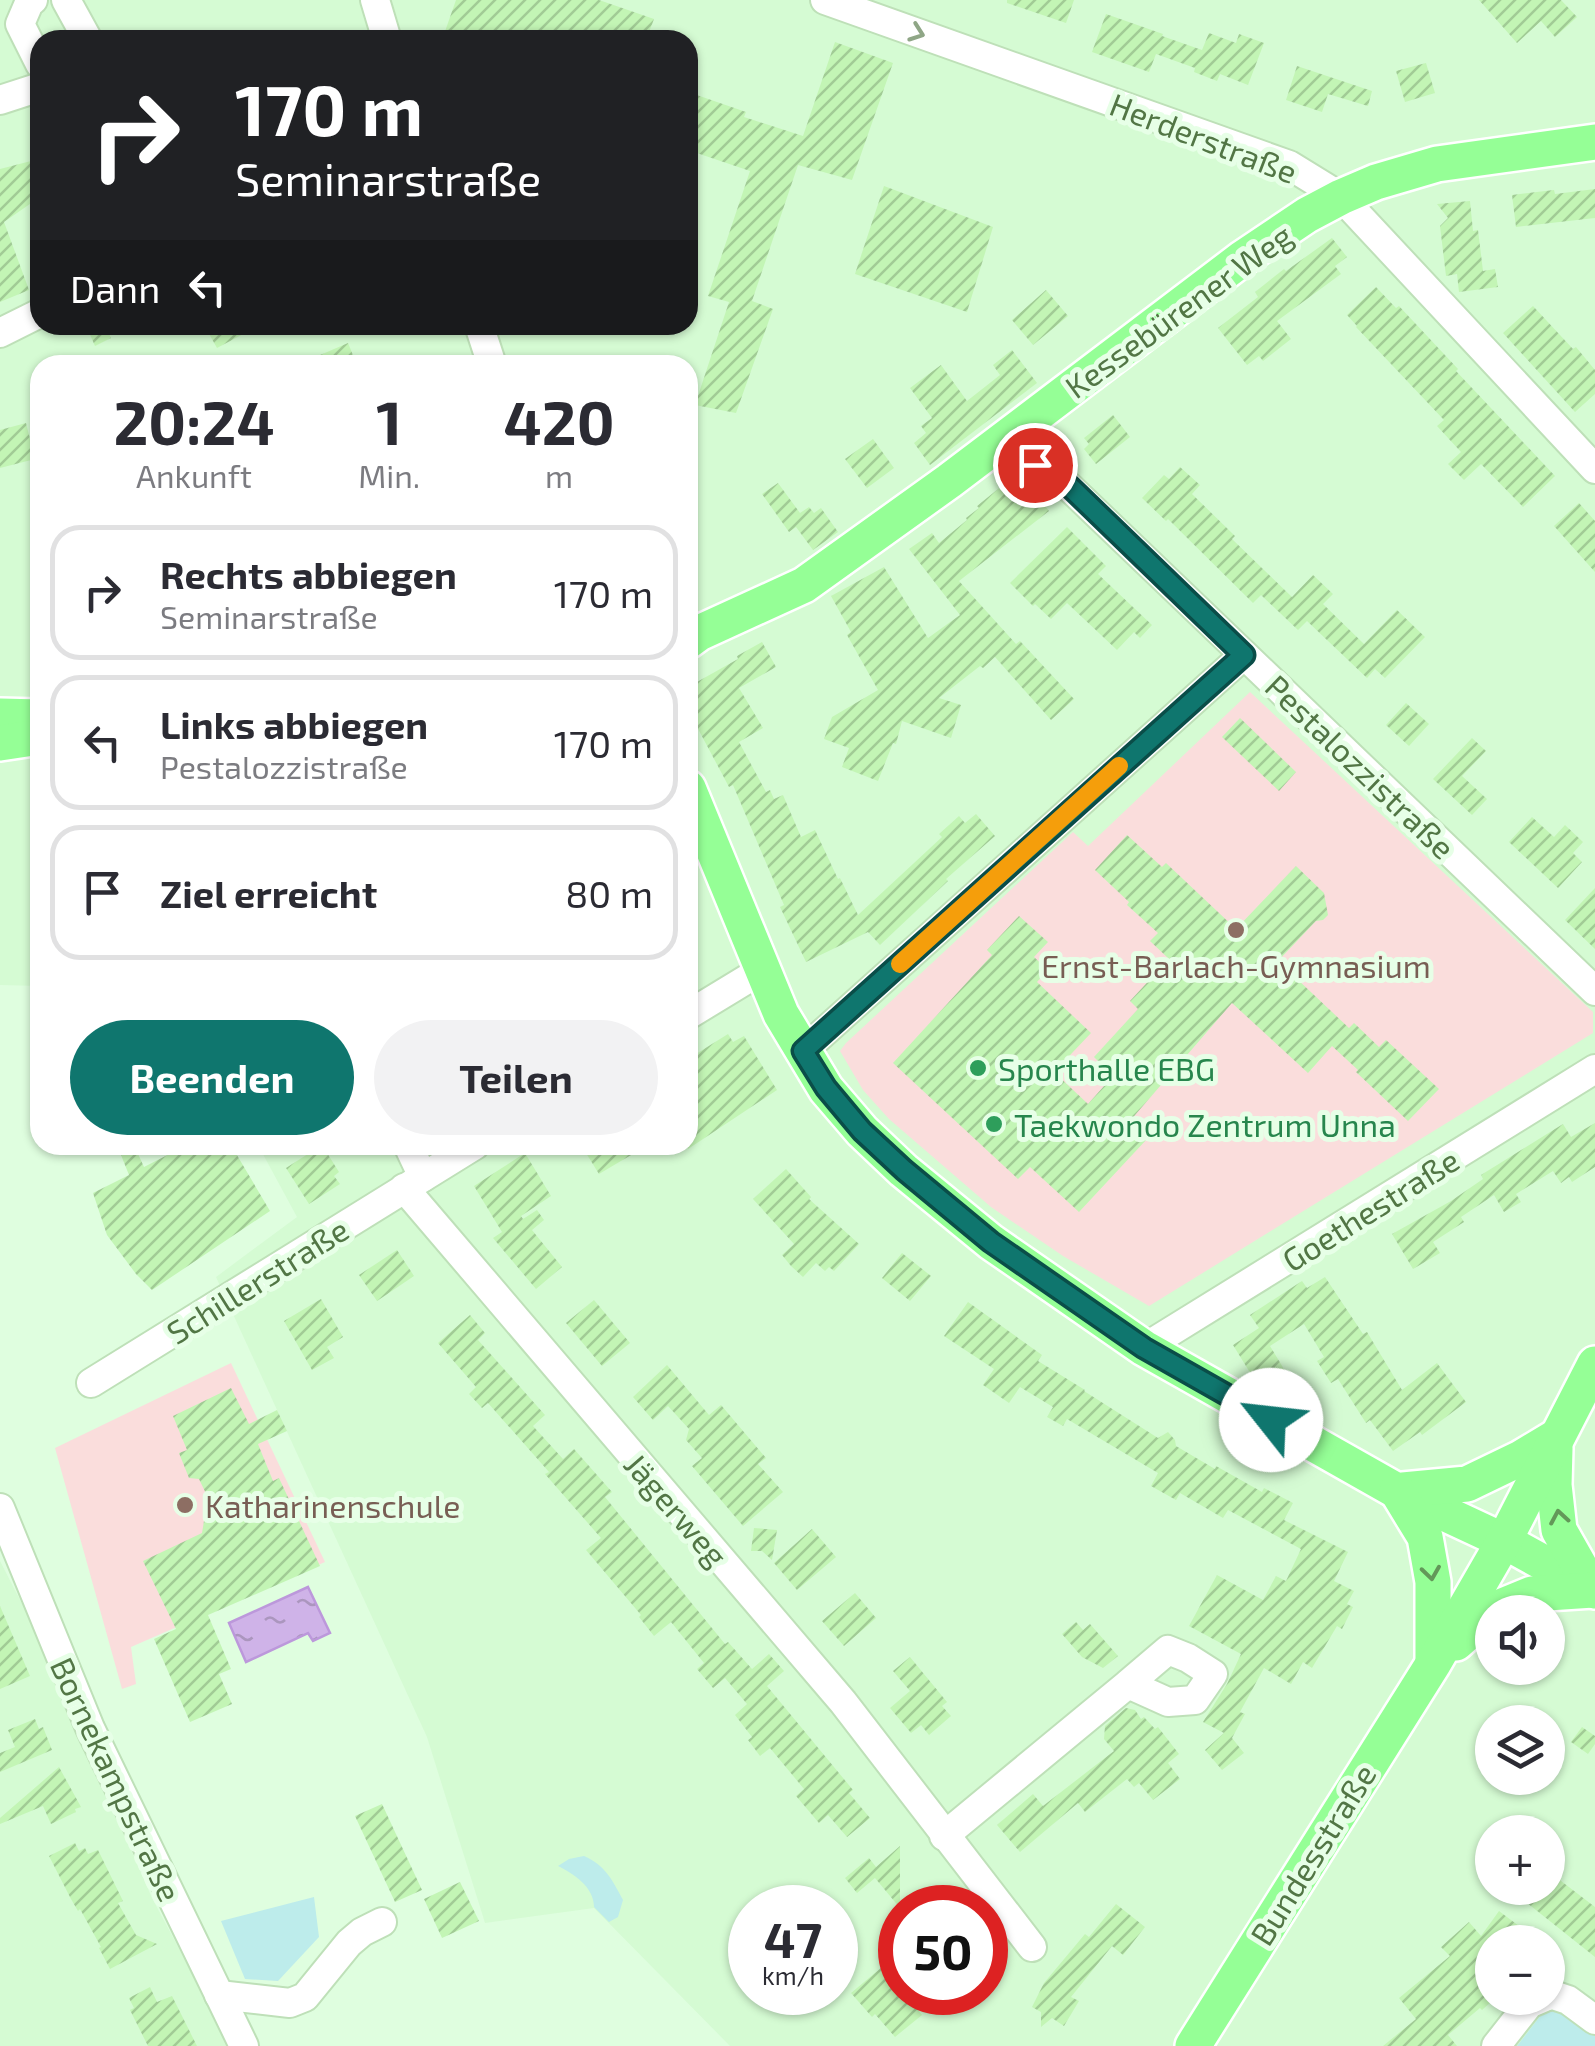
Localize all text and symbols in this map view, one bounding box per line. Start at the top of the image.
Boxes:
one-way arrow [907,21,924,41]
text: 170 m [235,66,423,150]
icon: right [70,70,200,200]
street label: Herderstraße [1105,84,1303,190]
text: Seminarstraße [235,151,541,205]
street label: Kessebürener Weg [1057,215,1299,405]
icon: left [180,260,235,315]
text: Dann [70,265,160,311]
text: 20:24 [113,385,275,457]
text: 1 [376,385,402,457]
text: 420 [504,385,615,457]
pin [993,423,1078,508]
icon: arrive [1008,438,1063,493]
text: Ankunft [136,456,252,494]
text: Min. [358,456,420,494]
text: m [545,456,573,494]
text: Rechts abbiegen [160,551,457,597]
icon: right [75,565,130,620]
text: 170 m [554,570,653,616]
text: Seminarstraße [160,597,378,635]
street label: Pestalozzistraße [1259,666,1463,866]
text: Links abbiegen [160,701,428,747]
icon: left [75,715,130,770]
text: 170 m [554,720,653,766]
text: Pestalozzistraße [160,747,408,785]
icon: arrive [75,865,130,920]
text: Ziel erreicht [160,870,377,916]
text: 80 m [565,870,653,916]
marker: Ernst-Barlach-Gymnasium [1225,919,1247,941]
place label: Ernst-Barlach-Gymnasium [1041,946,1431,984]
button: Beenden [70,1020,354,1135]
button: Teilen [374,1020,658,1135]
place label: Sporthalle EBG [998,1049,1215,1087]
marker: Sporthalle EBG [967,1057,989,1079]
place label: Taekwondo Zentrum Unna [1014,1105,1396,1143]
marker: Taekwondo Zentrum Unna [983,1113,1005,1135]
street label: Goethestraße [1275,1140,1465,1278]
street label: Schillerstraße [159,1209,355,1351]
position arrow [1219,1368,1323,1472]
street label: Jägerweg [618,1445,737,1573]
place label: Katharinenschule [205,1486,460,1524]
marker: Katharinenschule [174,1494,196,1516]
one-way arrow [1549,1509,1570,1525]
one-way arrow [1419,1565,1440,1581]
map controls [1475,1595,1565,2015]
button: sound [1475,1595,1565,1685]
street label: Bornekampstraße [44,1651,190,1907]
button: layers [1475,1705,1565,1795]
street label: Bundesstraße [1241,1757,1383,1951]
button: + [1475,1815,1565,1905]
speed limit sign: 50 [878,1885,1008,2015]
text: 47 [764,1908,822,1968]
button: − [1475,1925,1565,2015]
text: km/h [762,1960,824,1990]

